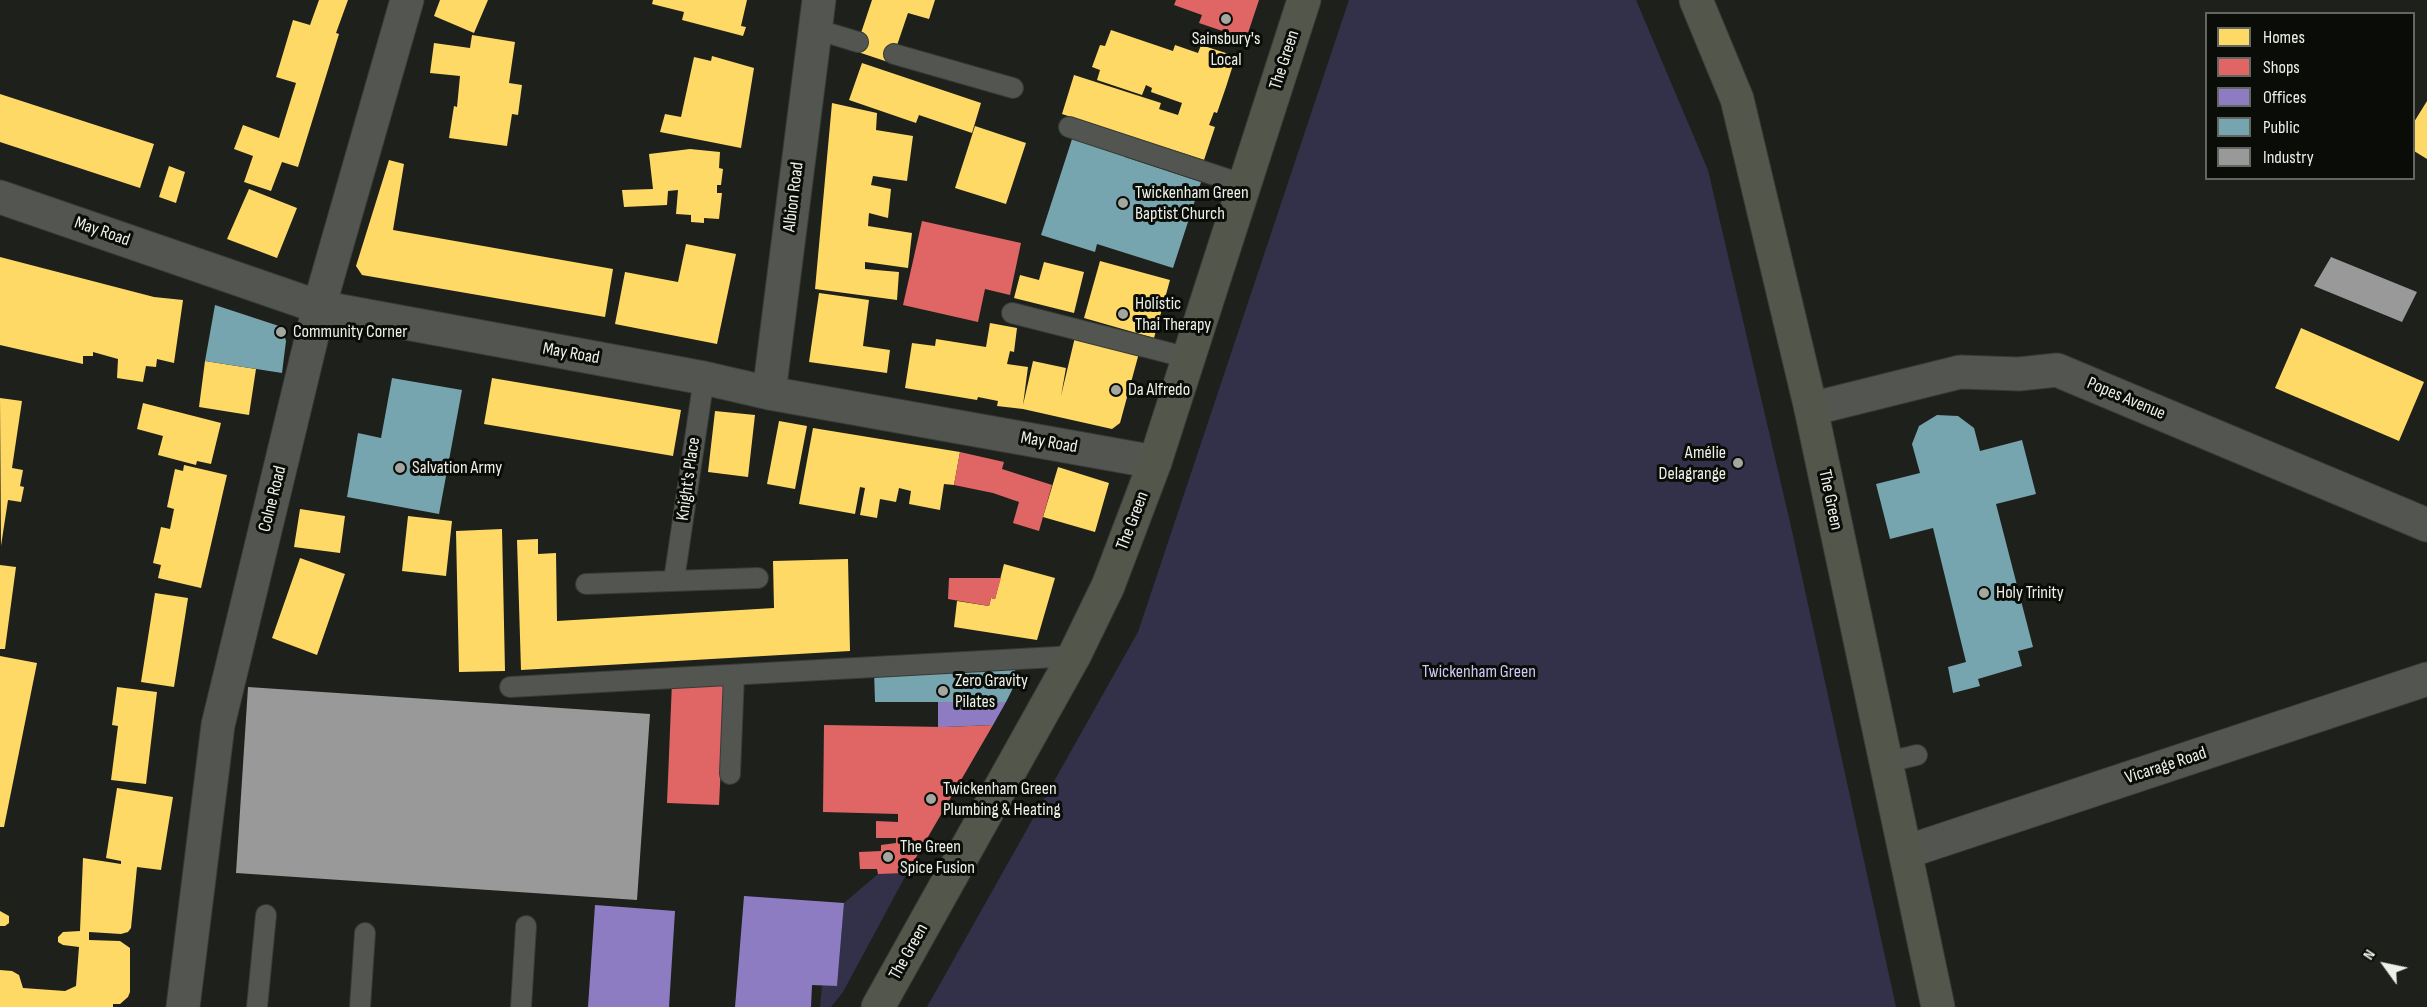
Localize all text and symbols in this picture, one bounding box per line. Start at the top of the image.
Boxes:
marker: Sainsbury's Local [1219,12,1233,26]
legend [2205,12,2415,180]
text: Homes [2263,27,2305,48]
place label: Sainsbury's Local [1192,28,1260,70]
street label: The Green [1265,28,1305,92]
text: Shops [2263,57,2300,78]
text: Offices [2263,87,2306,108]
text: Public [2263,117,2300,138]
text: Industry [2263,147,2314,168]
street label: Albion Road [779,161,809,233]
place label: Twickenham Green Baptist Church [1135,182,1249,224]
marker: Twickenham Green Baptist Church [1116,196,1130,210]
street label: May Road [71,212,133,252]
place label: Holistic Thai Therapy [1135,293,1211,336]
marker: Holistic Thai Therapy [1116,307,1130,321]
place label: Community Corner [293,321,407,343]
marker: Community Corner [274,325,288,339]
street label: May Road [541,338,601,370]
street label: Popes Avenue [2084,373,2168,425]
place label: Da Alfredo [1128,379,1190,401]
marker: Da Alfredo [1109,383,1123,397]
street label: May Road [1019,427,1079,459]
street label: Knight's Place [672,436,706,522]
place label: Amélie Delagrange [1659,442,1726,484]
marker: Amélie Delagrange [1731,456,1745,470]
place label: Salvation Army [412,457,502,479]
marker: Salvation Army [393,461,407,475]
street label: Colne Road [254,464,292,534]
street label: The Green [1813,468,1847,532]
street label: The Green [1112,489,1154,553]
place label: Holy Trinity [1996,582,2064,604]
marker: Holy Trinity [1977,586,1991,600]
park label: Twickenham Green [1422,661,1536,683]
place label: Zero Gravity Pilates [955,670,1028,712]
marker: Zero Gravity Pilates [936,684,950,698]
street label: Vicarage Road [2123,743,2209,789]
place label: Twickenham Green Plumbing & Heating [943,778,1061,820]
marker: Twickenham Green Plumbing & Heating [924,792,938,806]
place label: The Green Spice Fusion [900,836,975,878]
marker: The Green Spice Fusion [881,850,895,864]
street label: The Green [885,920,933,984]
north arrow [2355,935,2415,995]
text: N [2359,946,2380,964]

